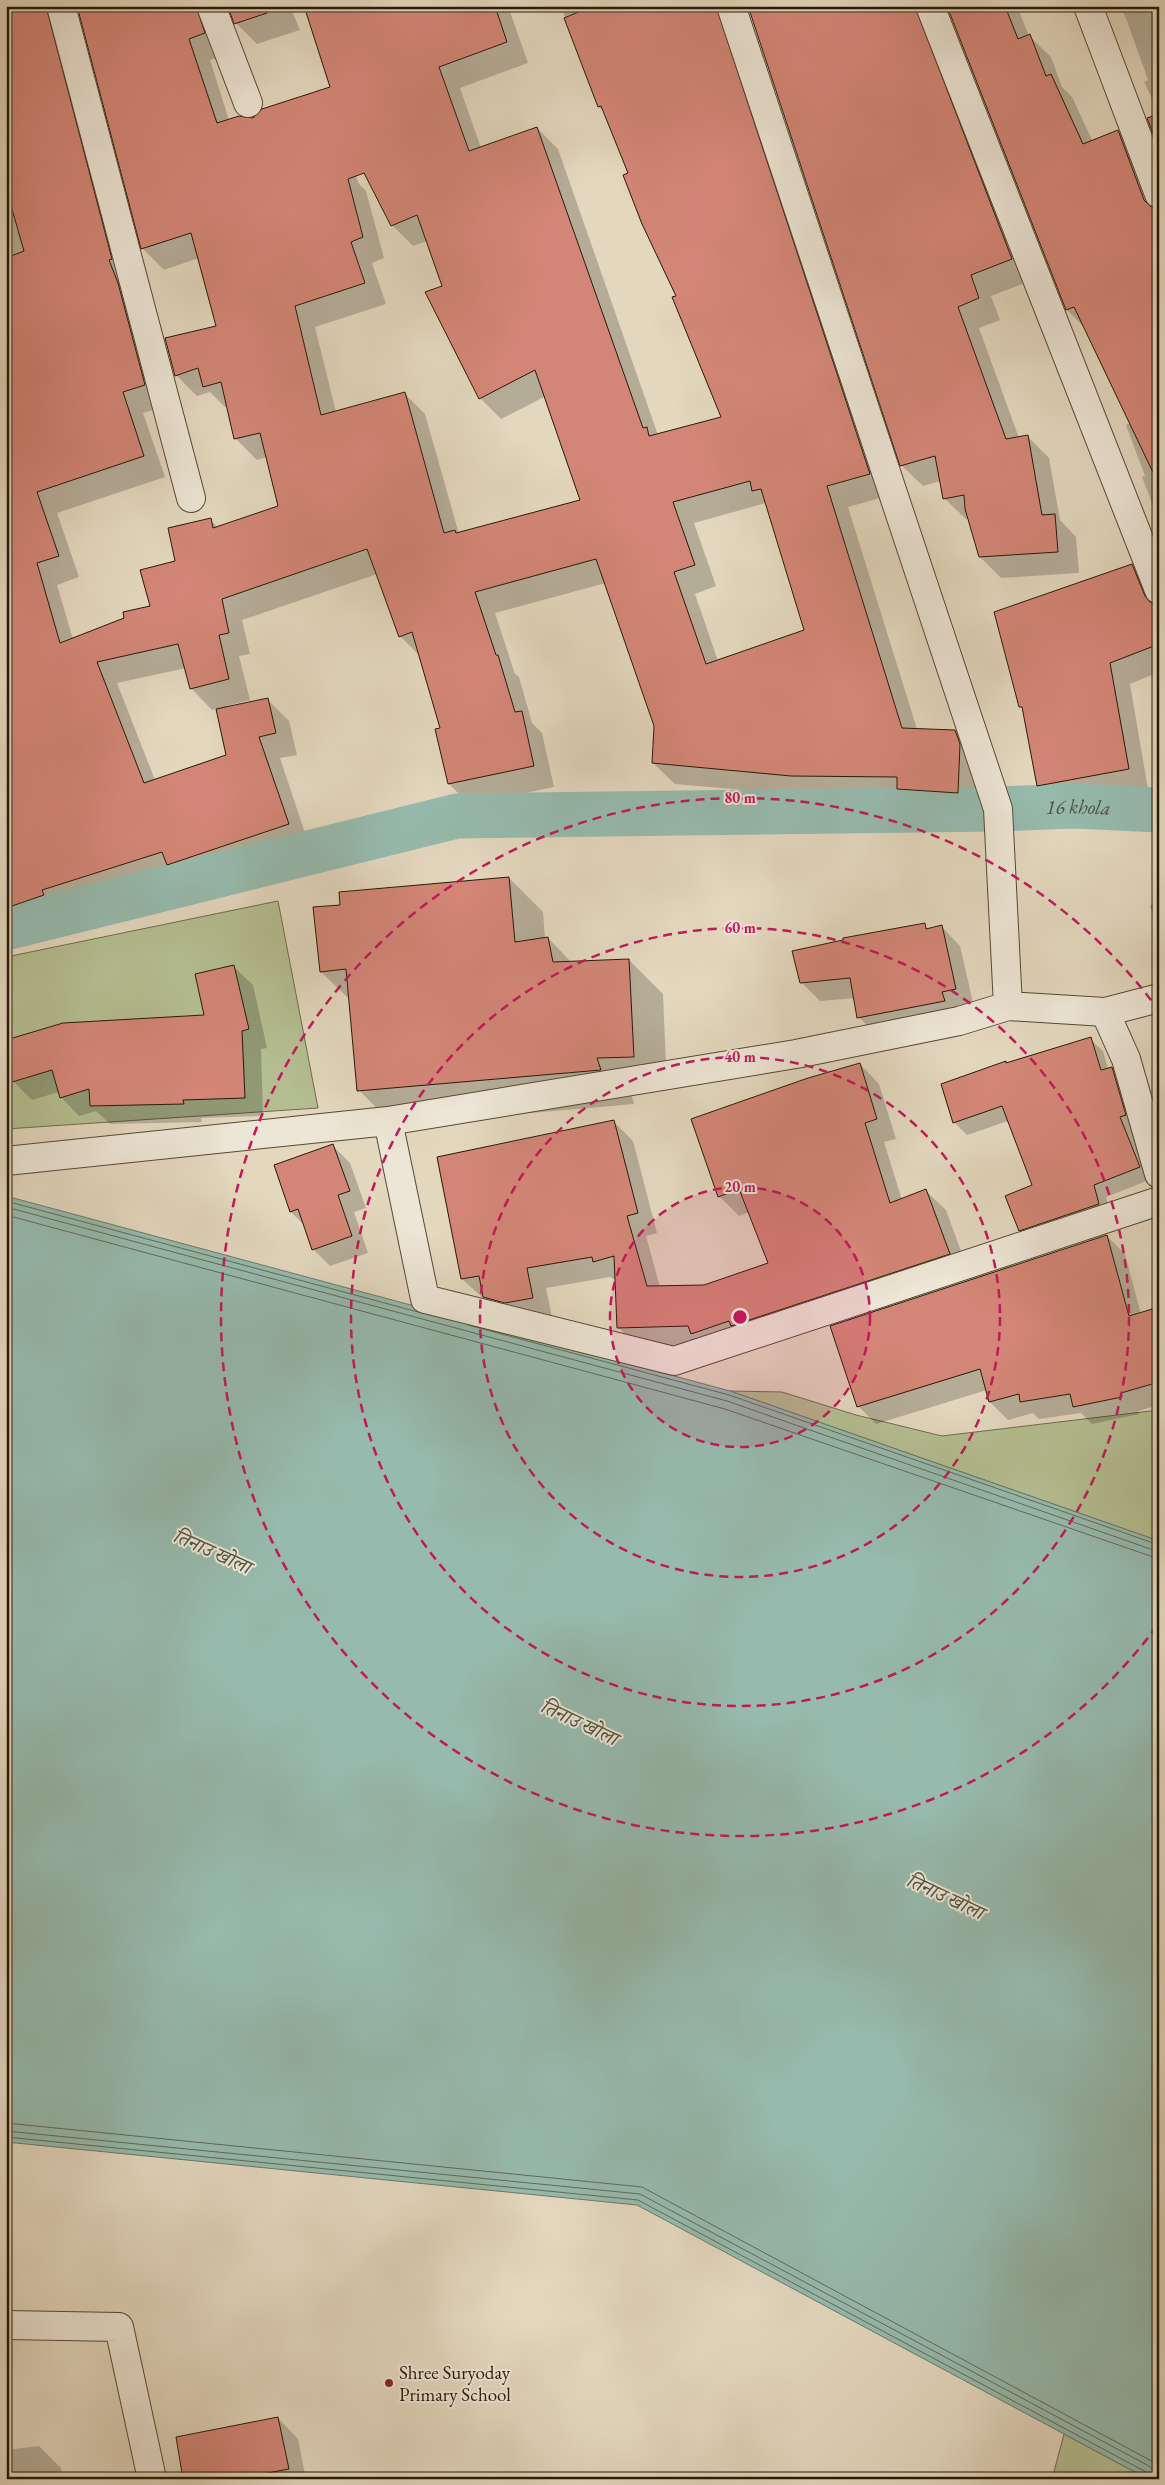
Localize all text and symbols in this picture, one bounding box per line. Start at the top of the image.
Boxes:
text: 80 m [724,788,756,807]
water label: 16 khola [1045,793,1111,821]
text: 60 m [724,918,756,937]
text: 40 m [724,1047,756,1066]
text: 20 m [724,1177,756,1196]
centre of rings [731,1308,749,1326]
water label: तिनाउ खोला [169,1522,259,1581]
water label: तिनाउ खोला [536,1693,626,1753]
water label: तिनाउ खोला [902,1867,992,1927]
place label: Shree Suryoday Primary School [399,2360,511,2407]
marker: Shree Suryoday Primary School [383,2377,395,2389]

